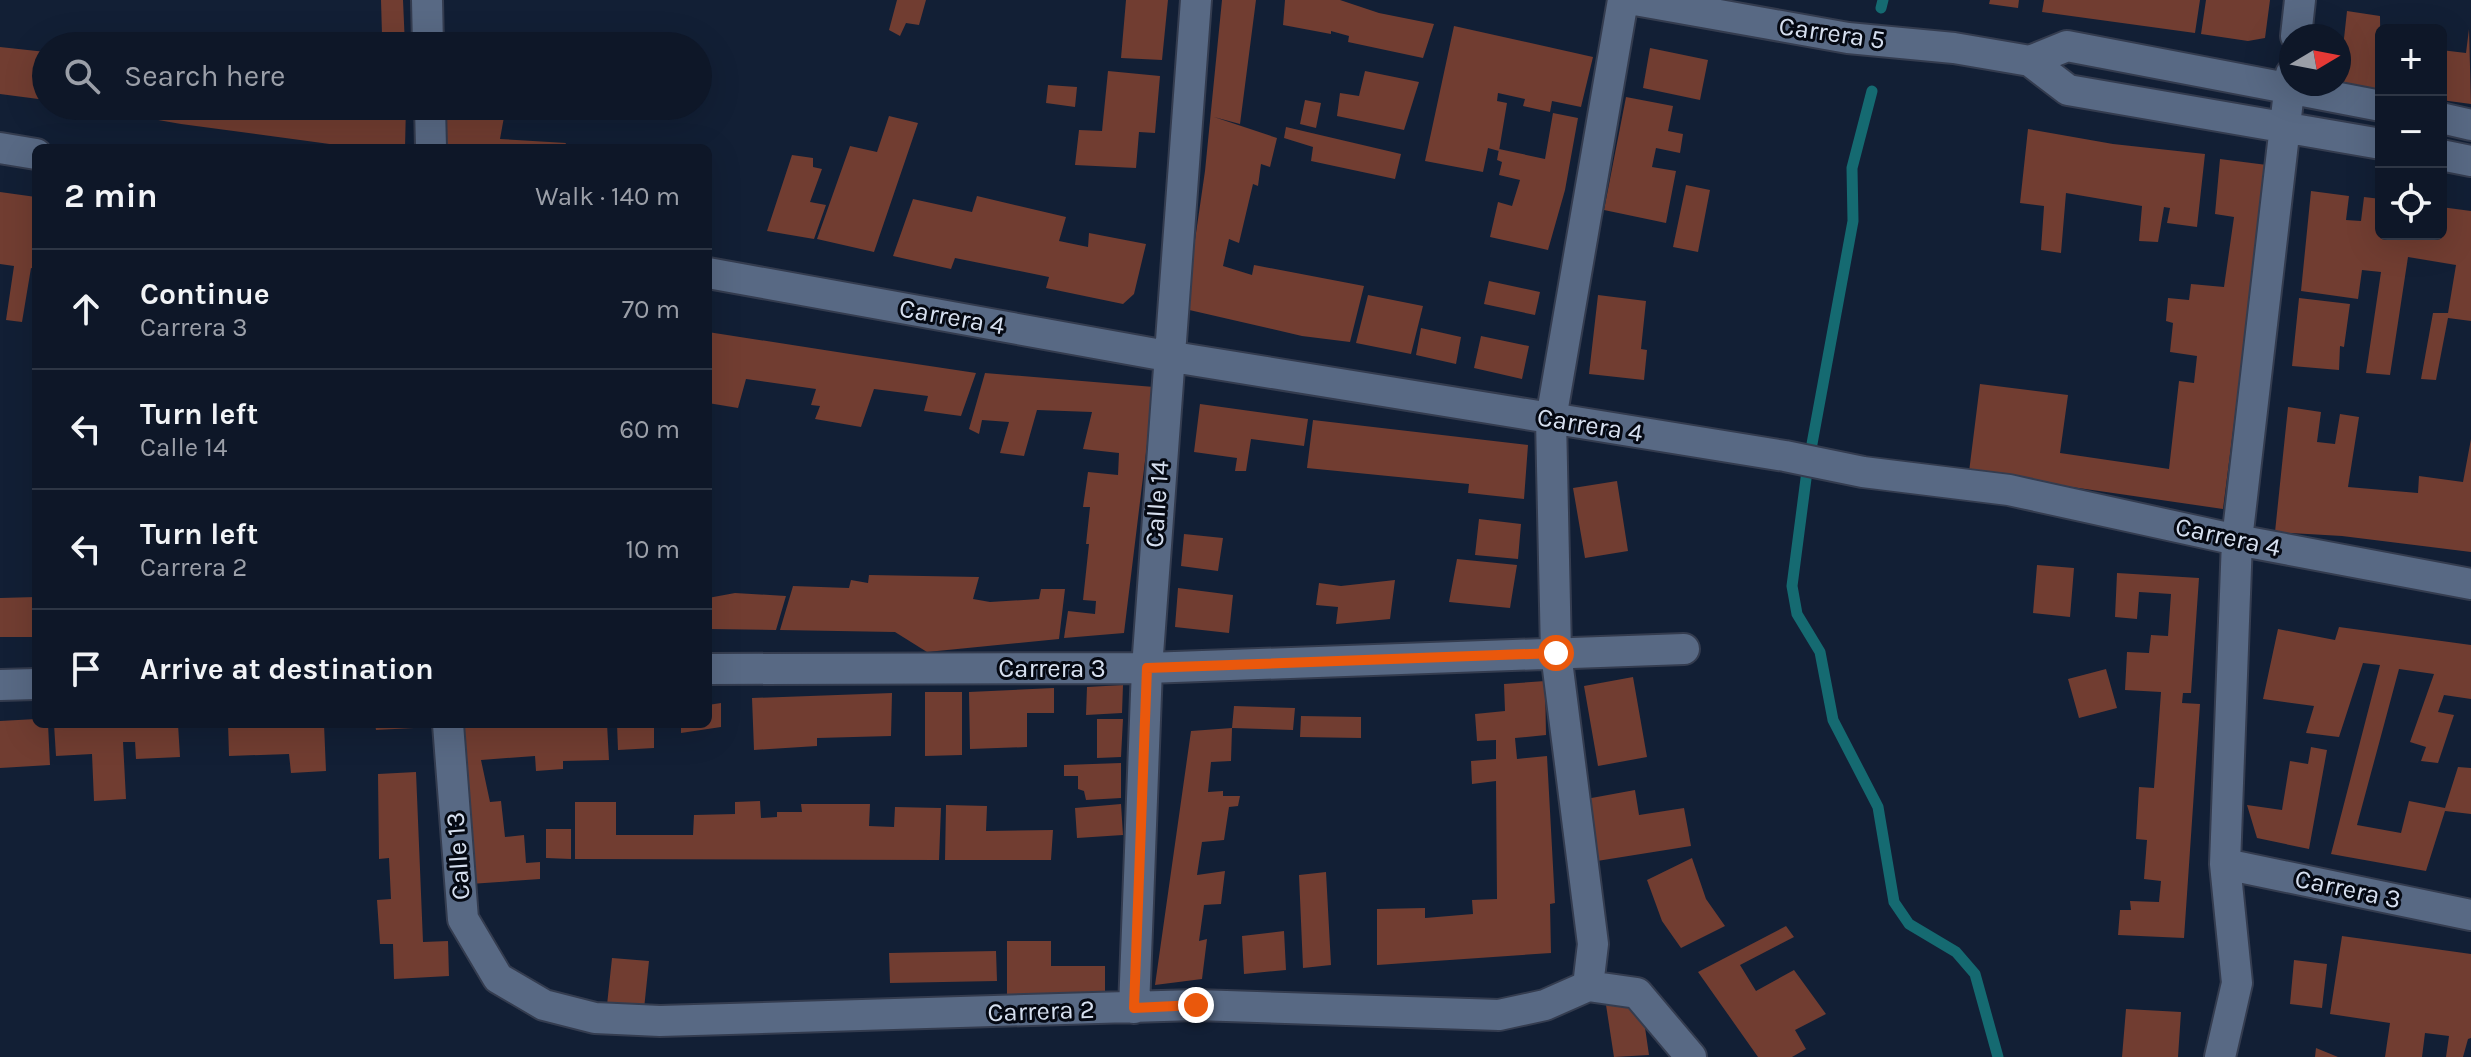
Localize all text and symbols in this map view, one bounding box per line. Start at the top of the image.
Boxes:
street label: Carrera 5 [1777,10,1887,56]
north arrow [2279,24,2351,96]
map controls [2375,24,2447,240]
button: + [2375,24,2447,96]
search box [32,32,712,120]
icon: search [60,54,104,98]
text: Search here [124,58,285,94]
button: − [2375,96,2447,168]
button: locate [2375,168,2447,240]
text: 2 min [64,176,158,216]
text: Walk · 140 m [535,181,680,212]
text: Continue [140,276,270,312]
icon: ahead [64,287,108,331]
street label: Carrera 4 [897,292,1007,342]
text: 70 m [622,294,680,325]
text: Carrera 3 [140,312,248,343]
text: Turn left [140,396,258,432]
street label: Carrera 4 [1535,401,1645,449]
icon: left [64,407,108,451]
text: 60 m [619,414,680,445]
text: Calle 14 [140,432,227,463]
street label: Calle 14 [1138,459,1176,549]
street label: Carrera 4 [2173,511,2283,563]
text: Turn left [140,516,258,552]
icon: left [64,527,108,571]
text: 10 m [625,534,680,565]
text: Carrera 2 [140,552,247,583]
route start [1538,635,1574,671]
icon: arrive [64,647,108,691]
text: Arrive at destination [140,651,434,687]
street label: Carrera 3 [998,653,1106,684]
street label: Calle 13 [439,811,477,901]
street label: Carrera 3 [2292,863,2404,915]
route end [1178,987,1214,1023]
street label: Carrera 2 [987,994,1095,1028]

